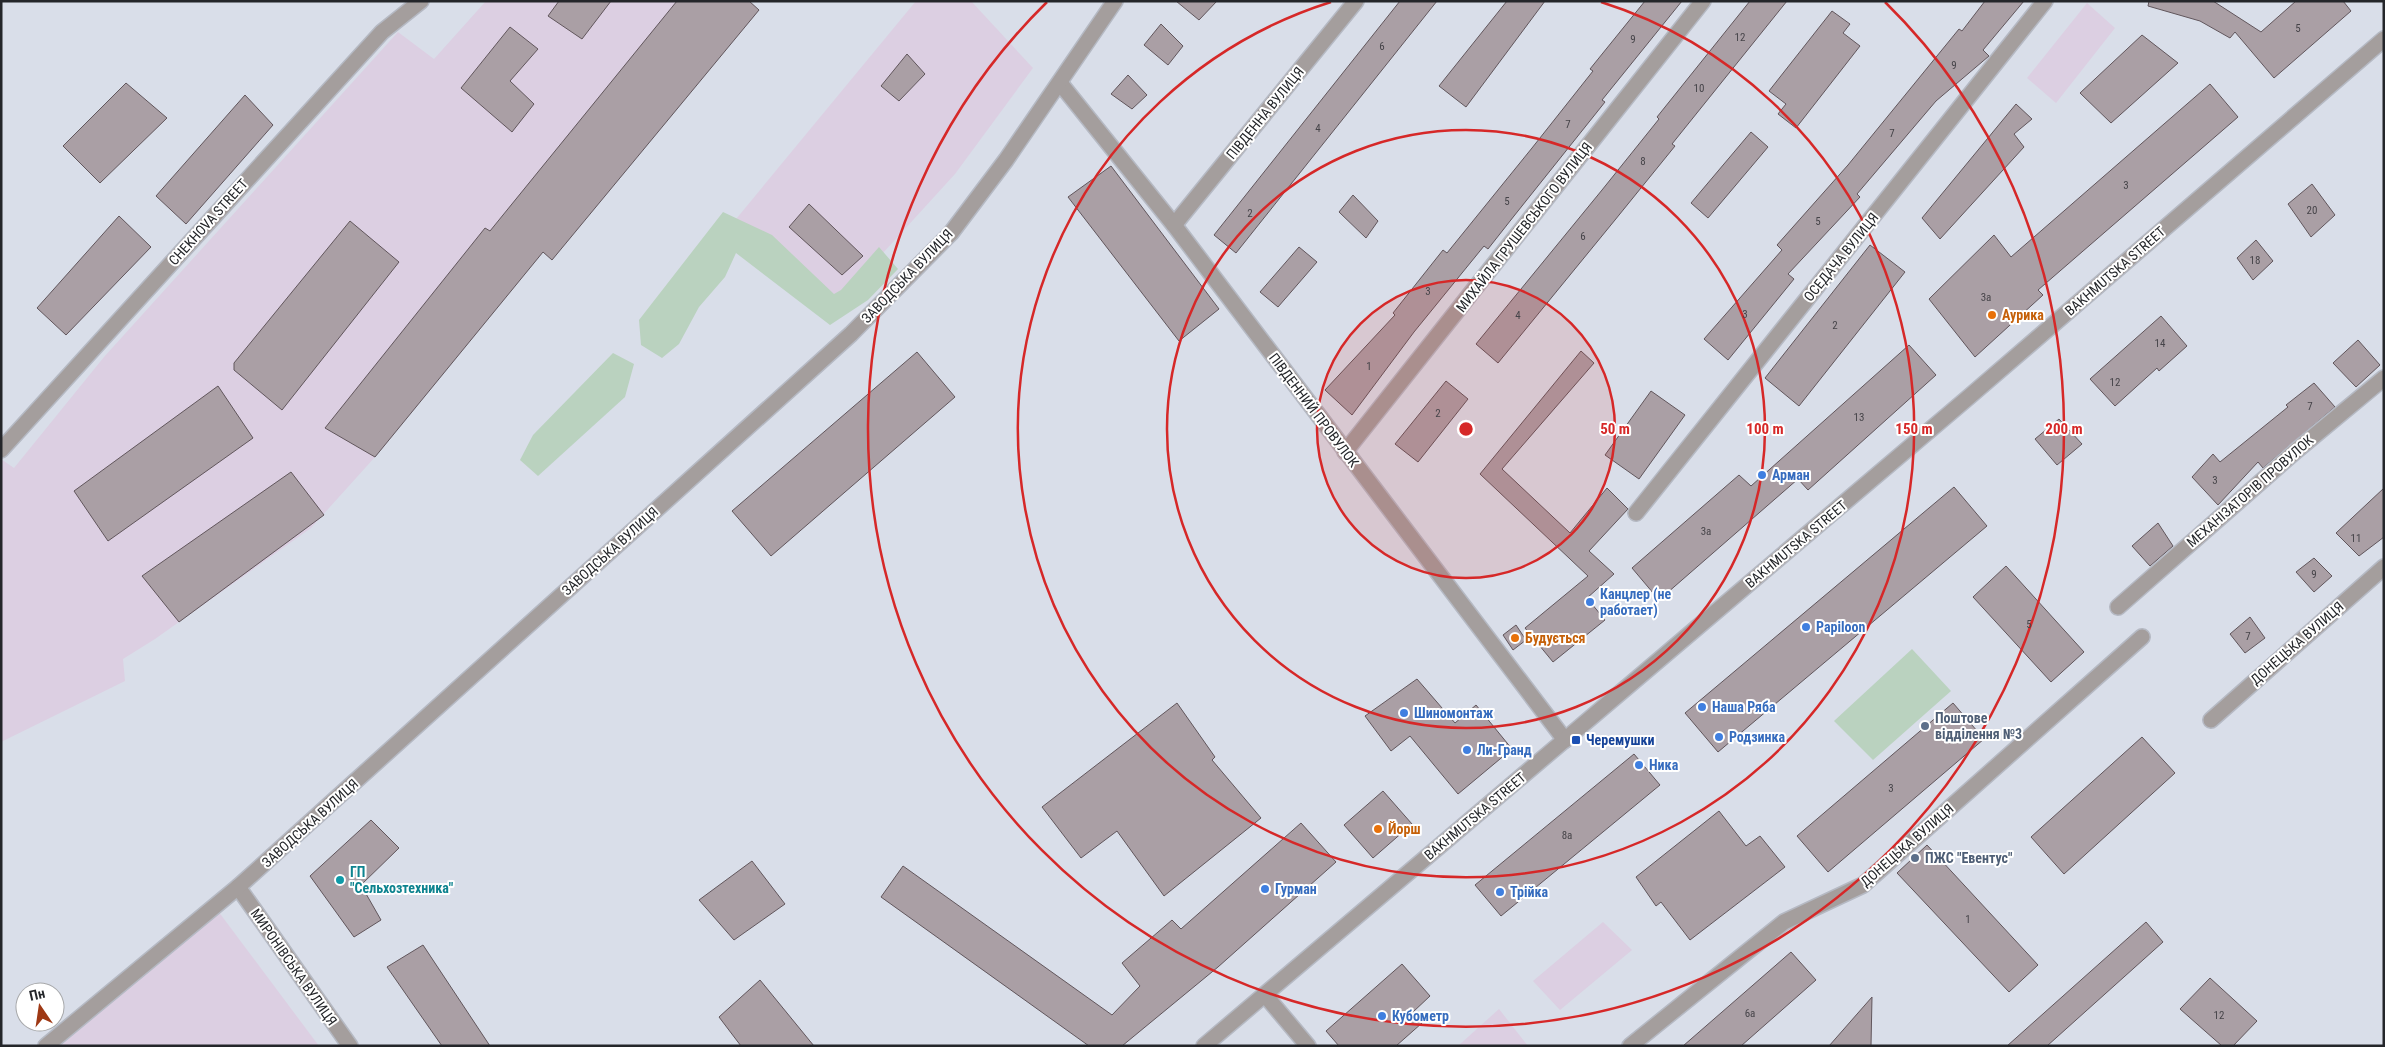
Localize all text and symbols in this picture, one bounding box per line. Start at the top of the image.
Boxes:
house number: 5 [2295,22,2301,35]
house number: 12 [1735,31,1745,44]
house number: 9 [1630,33,1636,46]
house number: 6 [1379,40,1385,53]
house number: 9 [1951,59,1957,72]
street label: ПІВДЕННА ВУЛИЦЯ [1223,64,1307,162]
house number: 10 [1694,82,1704,95]
house number: 7 [1565,118,1571,131]
house number: 4 [1315,122,1321,135]
house number: 7 [1889,127,1895,140]
street label: МИХАЙЛА ГРУШЕВСЬКОГО ВУЛИЦЯ [1453,139,1595,315]
house number: 8 [1640,155,1646,168]
street label: CHEKHOVA STREET [165,176,251,268]
house number: 3 [2123,179,2129,192]
house number: 5 [1504,195,1510,208]
house number: 20 [2307,204,2317,217]
house number: 2 [1247,207,1253,220]
street label: ОСЕДАЧА ВУЛИЦЯ [1800,210,1882,304]
house number: 5 [1815,215,1821,228]
street label: BAKHMUTSKA STREET [2062,223,2168,319]
street label: ЗАВОДСЬКА ВУЛИЦЯ [858,226,956,326]
house number: 6 [1580,230,1586,243]
house number: 18 [2250,254,2260,267]
house number: 3 [1425,285,1431,298]
house number: 3а [1981,291,1991,304]
place label: Аурика [2002,307,2044,323]
house number: 3 [1742,308,1748,321]
house number: 4 [1515,309,1521,322]
marker: Аурика [1986,309,1998,321]
house number: 2 [1832,319,1838,332]
house number: 14 [2155,337,2166,350]
street label: ПІВДЕННИЙ ПРОВУЛОК [1266,350,1362,470]
house number: 1 [1366,360,1372,373]
house number: 12 [2110,376,2120,389]
house number: 7 [2307,400,2313,413]
house number: 2 [1435,407,1441,420]
house number: 13 [1854,411,1864,424]
centre of rings [1457,420,1475,438]
text: 50 m [1600,420,1630,438]
text: 100 m [1746,420,1784,438]
text: 150 m [1895,420,1933,438]
text: 200 m [2045,420,2083,438]
street label: МЕХАНІЗАТОРІВ ПРОВУЛОК [2184,432,2317,550]
place label: Арман [1772,467,1810,483]
marker: Арман [1756,469,1768,481]
house number: 3 [2212,474,2218,487]
street label: BAKHMUTSKA STREET [1742,497,1850,591]
street label: ЗАВОДСЬКА ВУЛИЦЯ [559,504,661,598]
house number: 3а [1701,525,1711,538]
house number: 11 [2351,532,2361,545]
house number: 9 [2311,568,2317,581]
place label: Канцлер (не работает) [1600,586,1672,619]
marker: Канцлер (не работает) [1584,596,1596,608]
street label: ДОНЕЦЬКА ВУЛИЦЯ [2247,598,2347,688]
house number: 5 [2026,618,2032,631]
place label: Papiloon [1816,619,1865,635]
marker: Papiloon [1800,621,1812,633]
place label: Будується [1525,630,1586,646]
house number: 7 [2245,630,2251,643]
marker: Будується [1509,632,1521,644]
place label: Наша Ряба [1712,699,1776,715]
marker: Наша Ряба [1696,701,1708,713]
place label: Шиномонтаж [1414,705,1494,721]
marker: Шиномонтаж [1398,707,1410,719]
place label: Поштове відділення №3 [1935,710,2022,742]
marker: Поштове відділення №3 [1919,720,1931,732]
place label: Родзинка [1729,729,1786,745]
marker: Родзинка [1713,731,1725,743]
place label: Черемушки [1586,732,1655,748]
marker: Черемушки [1570,734,1582,746]
place label: Ли-Гранд [1477,742,1532,758]
marker: Ли-Гранд [1461,744,1473,756]
place label: Ника [1649,757,1679,773]
marker: Ника [1633,759,1645,771]
street label: BAKHMUTSKA STREET [1421,769,1529,863]
street label: ЗАВОДСЬКА ВУЛИЦЯ [259,776,361,870]
house number: 3 [1888,782,1894,795]
street label: ДОНЕЦЬКА ВУЛИЦЯ [1857,800,1957,890]
place label: Йорш [1388,821,1421,837]
marker: Йорш [1372,823,1384,835]
house number: 8а [1562,829,1572,842]
place label: ПЖС "Евентус" [1925,850,2013,866]
marker: ПЖС "Евентус" [1909,852,1921,864]
place label: ГП "Сельхозтехника" [350,864,454,896]
marker: ГП "Сельхозтехника" [334,874,346,886]
place label: Гурман [1275,881,1317,897]
marker: Гурман [1259,883,1271,895]
place label: Трійка [1510,884,1548,900]
marker: Трійка [1494,886,1506,898]
street label: МИРОНІВСЬКА ВУЛИЦЯ [248,905,340,1029]
house number: 1 [1965,913,1971,926]
north arrow [15,982,65,1032]
text: Пн [28,985,46,1004]
house number: 6а [1745,1007,1755,1020]
place label: Кубометр [1392,1008,1449,1024]
house number: 12 [2214,1009,2224,1022]
marker: Кубометр [1376,1010,1388,1022]

